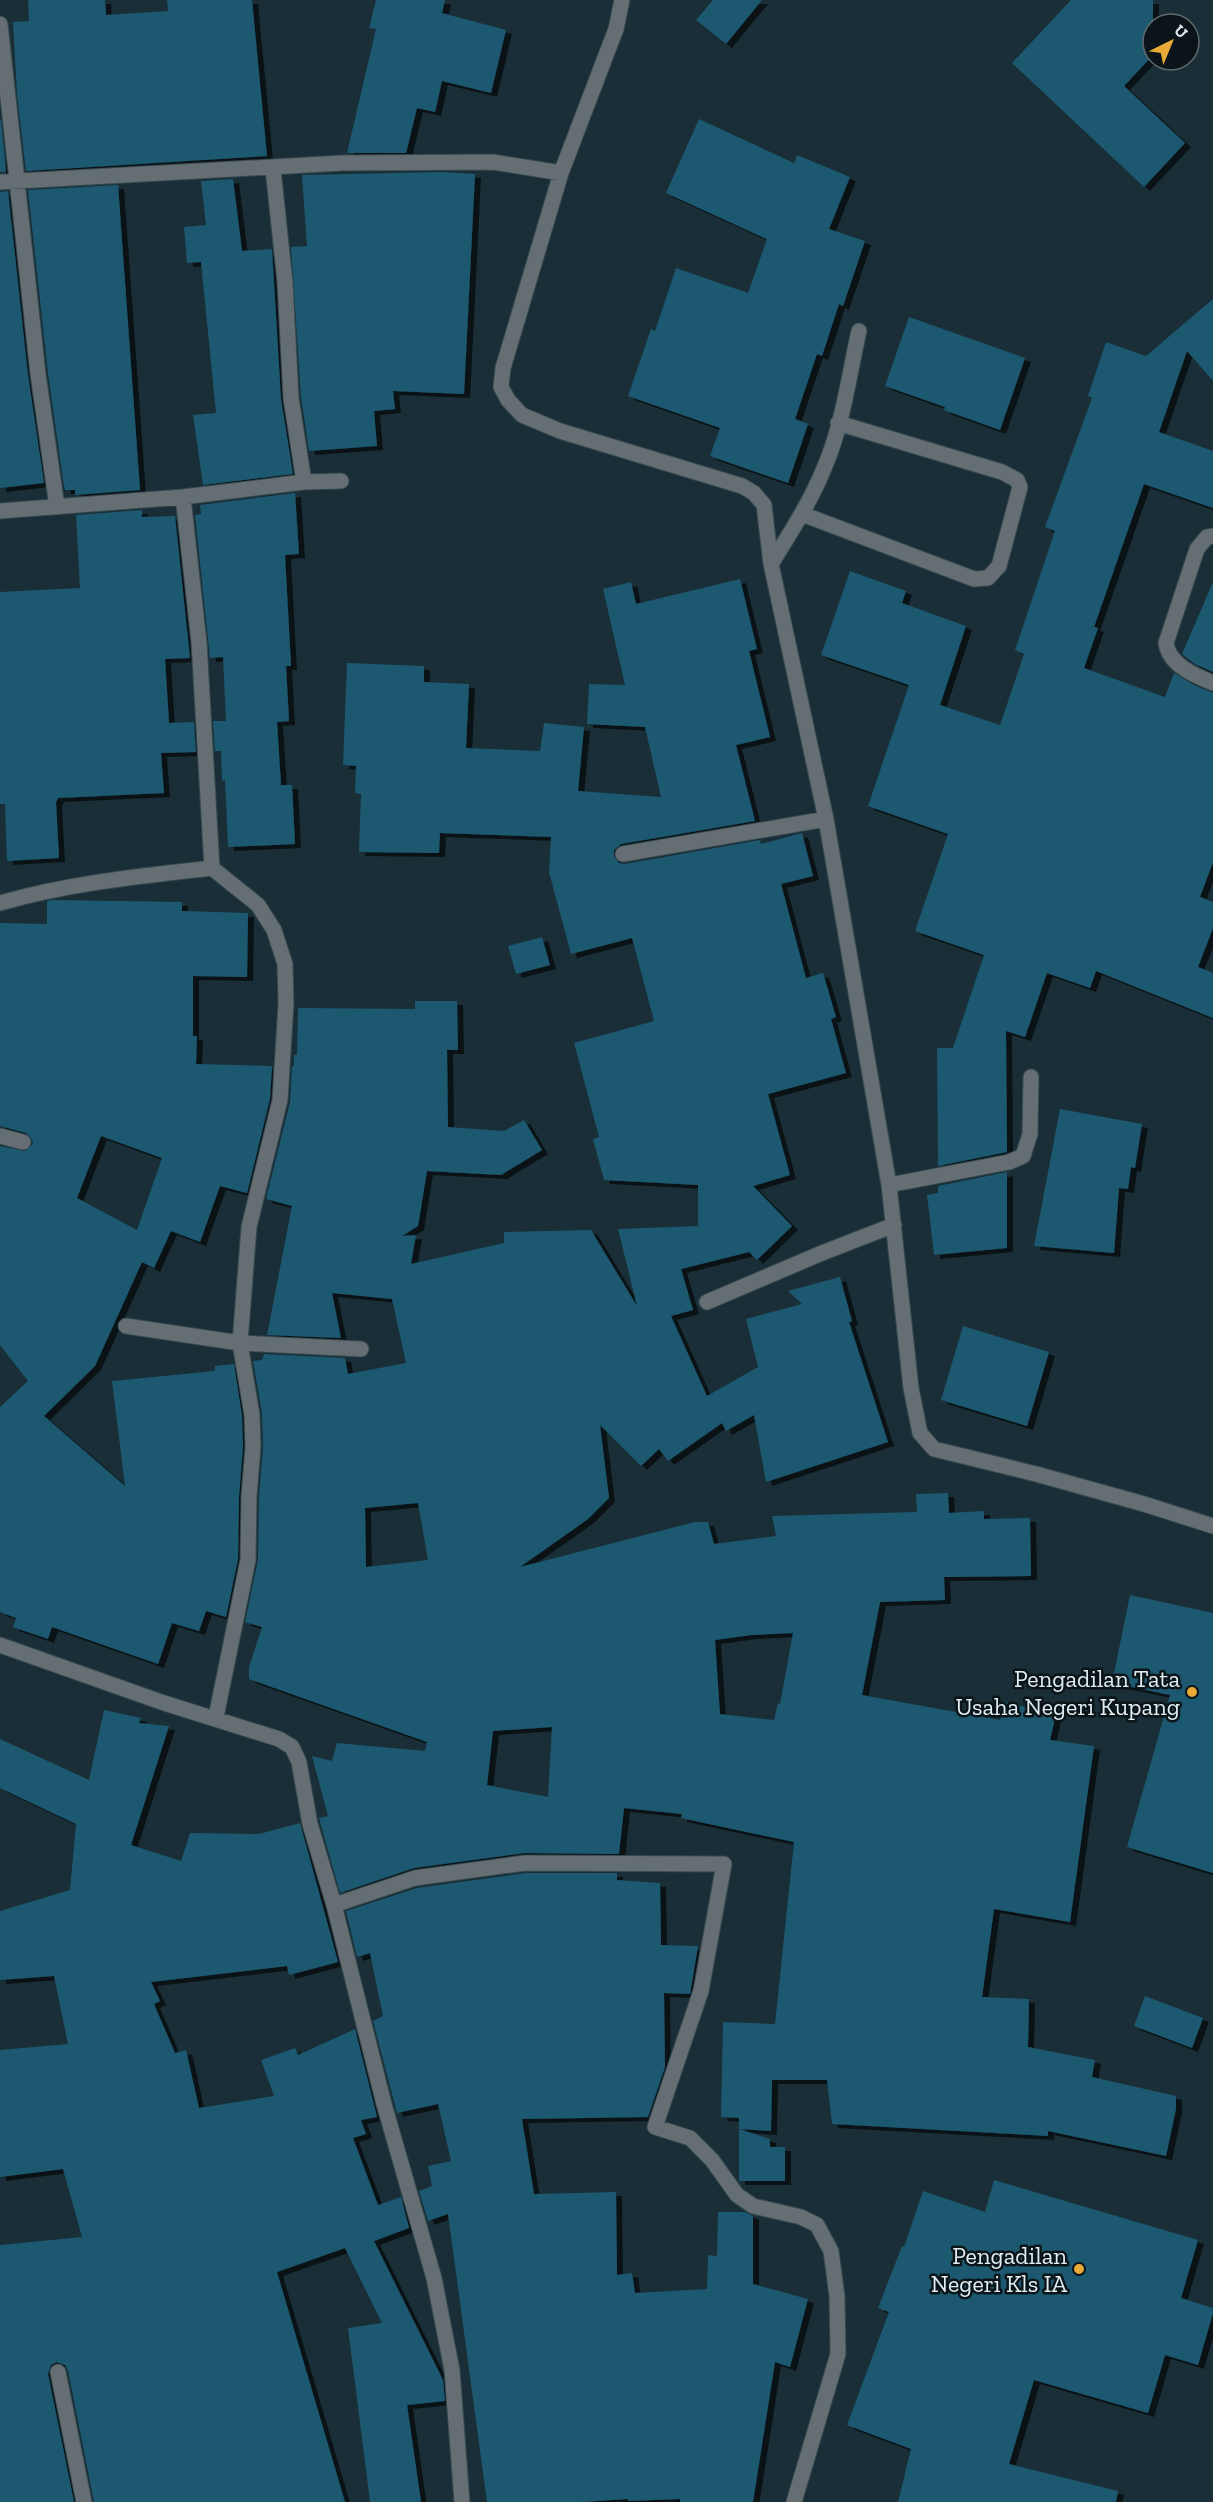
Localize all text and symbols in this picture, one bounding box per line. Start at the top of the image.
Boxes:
north arrow [1141,12,1201,72]
text: U [1170,21,1192,43]
place label: Pengadilan Tata Usaha Negeri Kupang [955,1664,1180,1721]
marker: Pengadilan Tata Usaha Negeri Kupang [1185,1685,1199,1699]
place label: Pengadilan Negeri Kls IA [931,2241,1067,2298]
marker: Pengadilan Negeri Kls IA [1072,2262,1086,2276]

